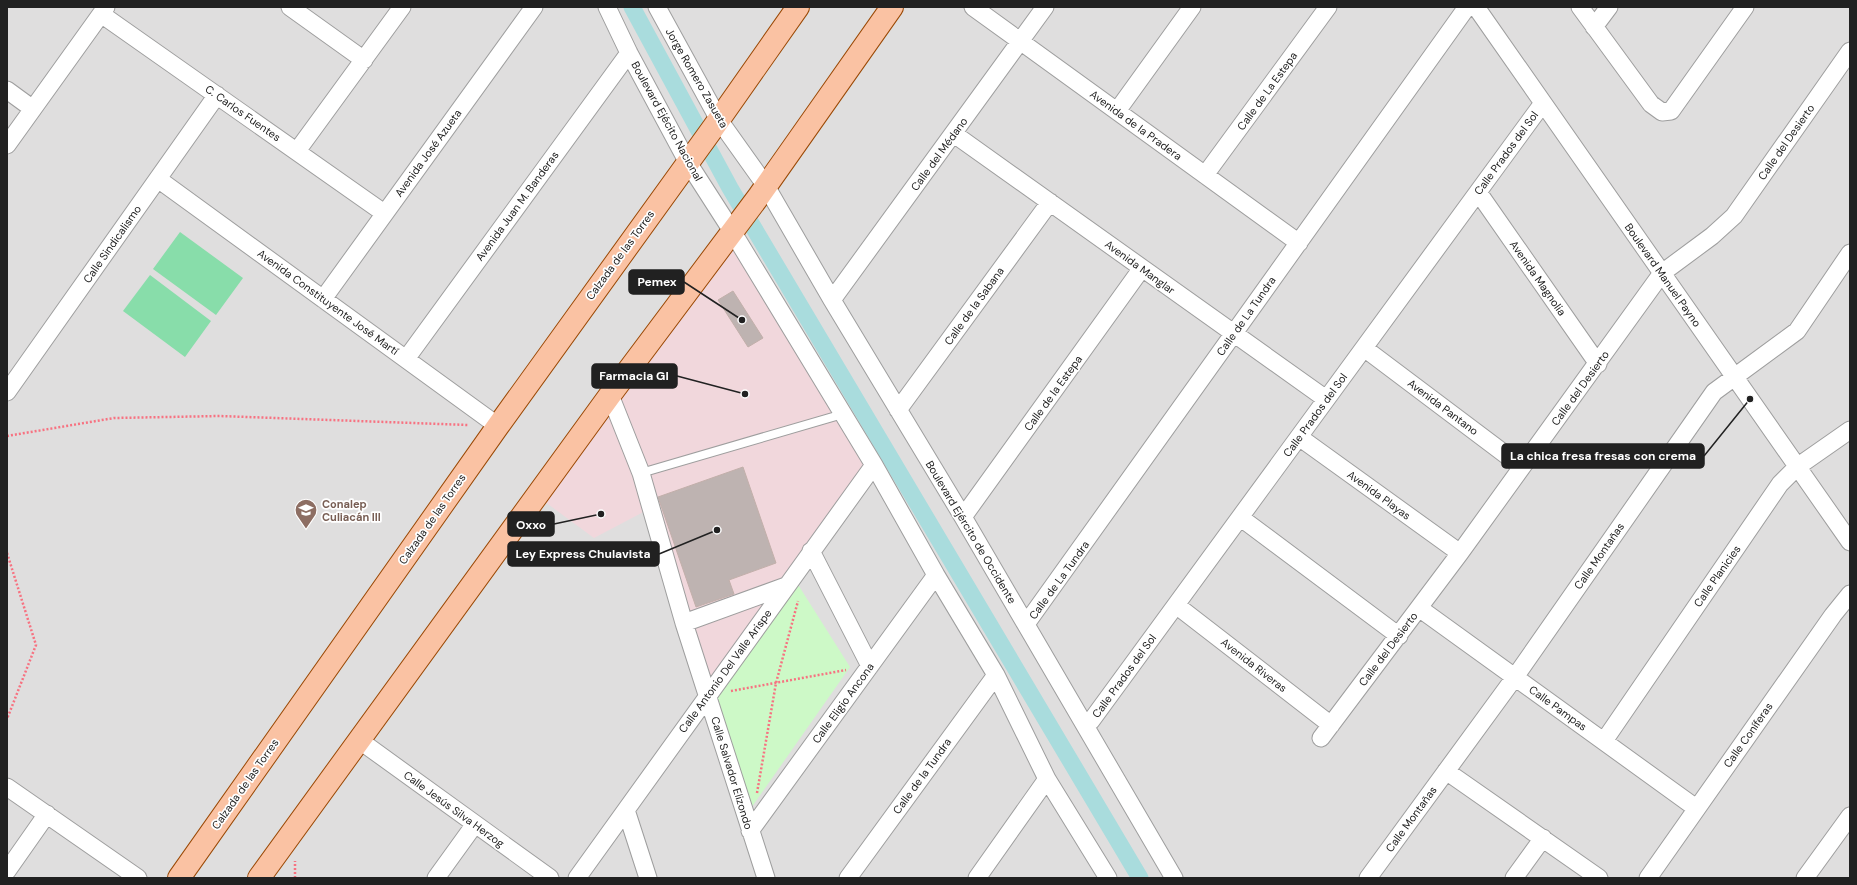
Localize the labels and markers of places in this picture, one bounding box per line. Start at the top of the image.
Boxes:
callout: Pemex [629,270,684,294]
callout: Farmacia GI [592,364,677,388]
callout: La chica fresa fresas con crema [1502,444,1704,468]
school or university icon: Conalep Culiacán III [293,497,319,530]
place label: Conalep Culiacán III [322,497,381,524]
callout: Oxxo [508,512,554,536]
callout: Ley Express Chulavista [508,542,659,566]

